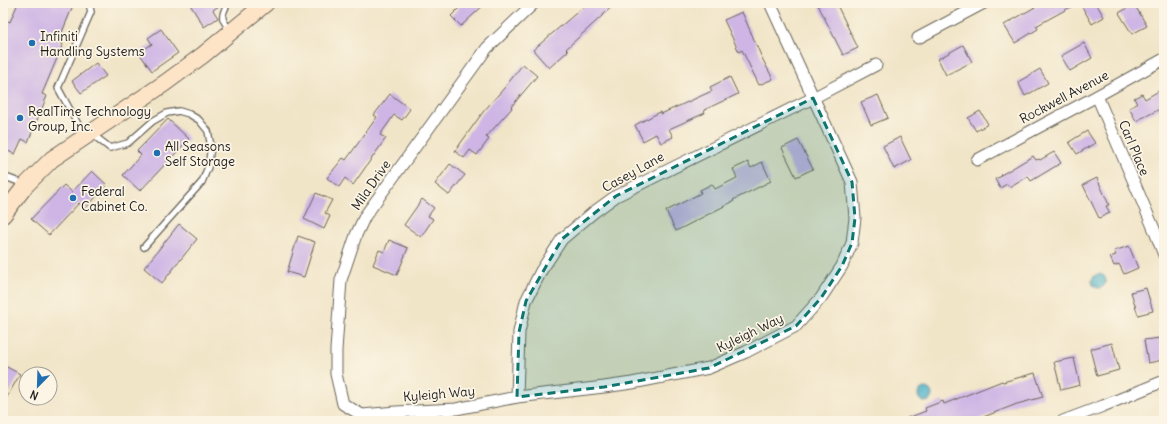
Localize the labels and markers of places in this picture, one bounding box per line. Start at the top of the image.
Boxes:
place label: Infiniti Handling Systems [40,28,145,60]
marker: Infiniti Handling Systems [27,38,37,48]
place label: RealTime Technology Group, Inc. [28,103,151,135]
marker: RealTime Technology Group, Inc. [15,113,25,123]
place label: All Seasons Self Storage [165,138,235,170]
marker: All Seasons Self Storage [152,148,162,158]
place label: Federal Cabinet Co. [81,183,147,215]
marker: Federal Cabinet Co. [68,193,78,203]

